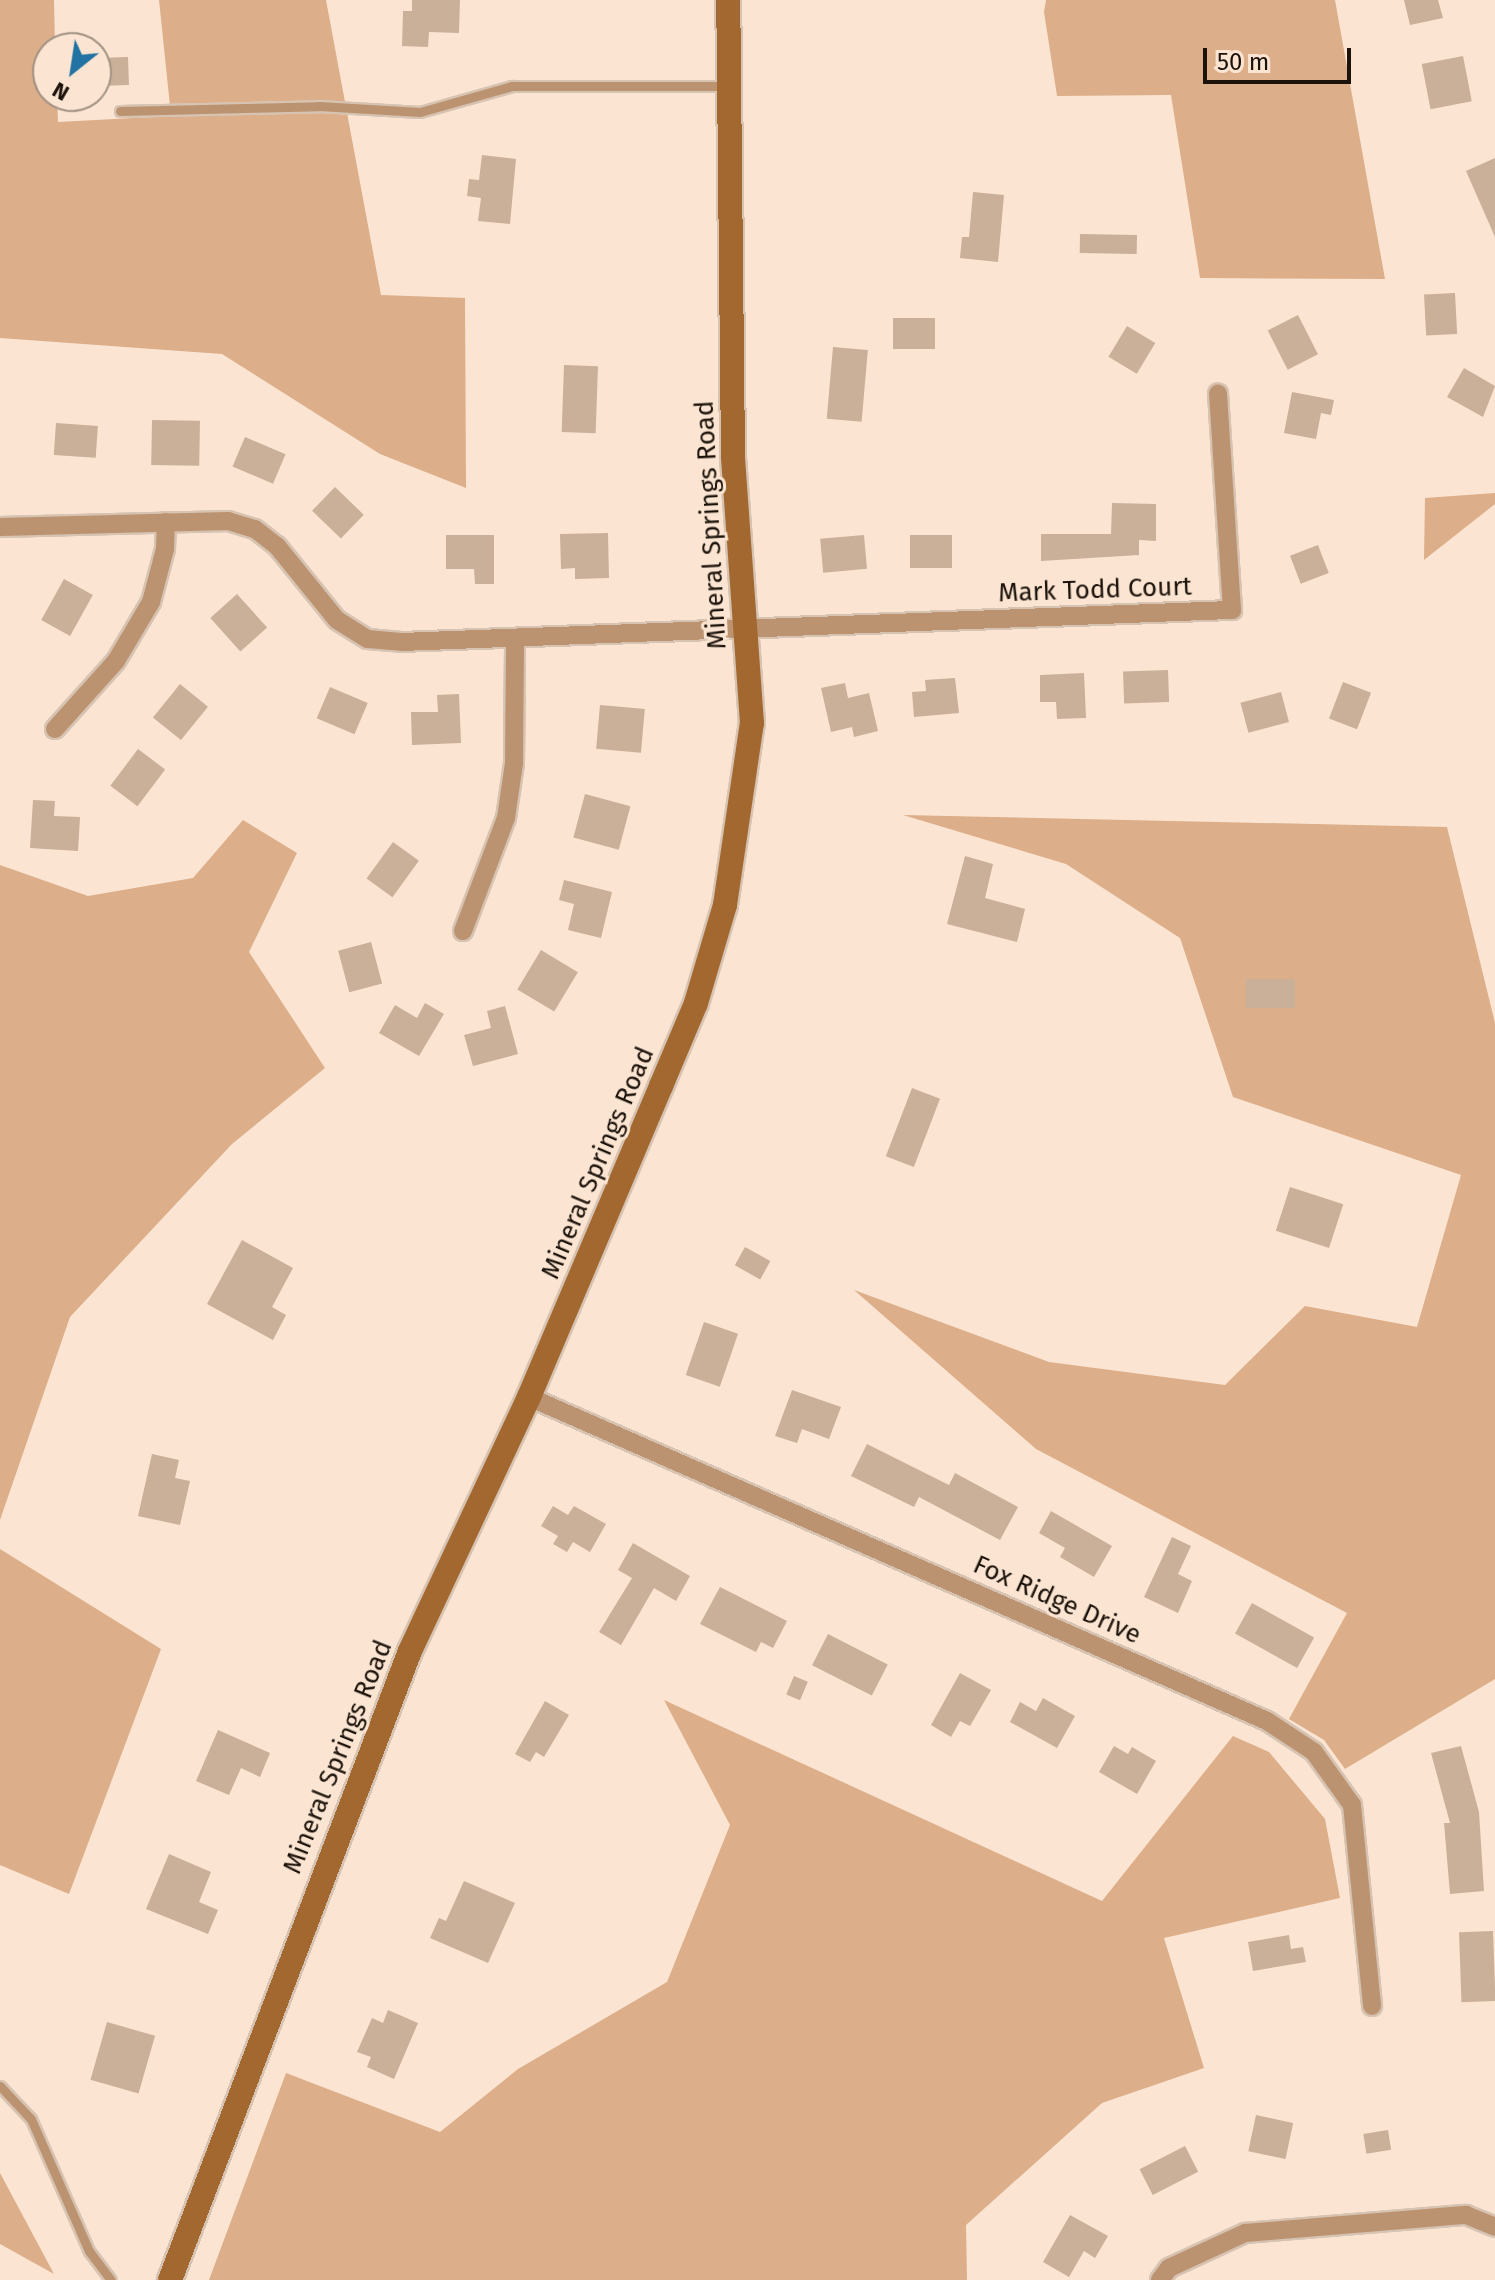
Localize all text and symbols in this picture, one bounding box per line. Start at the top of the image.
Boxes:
north arrow [32,32,112,112]
scale bar [1207,32,1355,82]
text: 50 m [1217,48,1269,76]
text: N [48,76,74,107]
street label: Mineral Springs Road [689,400,733,650]
street label: Mark Todd Court [998,571,1192,609]
street label: Mineral Springs Road [535,1042,661,1284]
street label: Fox Ridge Drive [968,1549,1146,1651]
street label: Mineral Springs Road [277,1636,399,1878]

